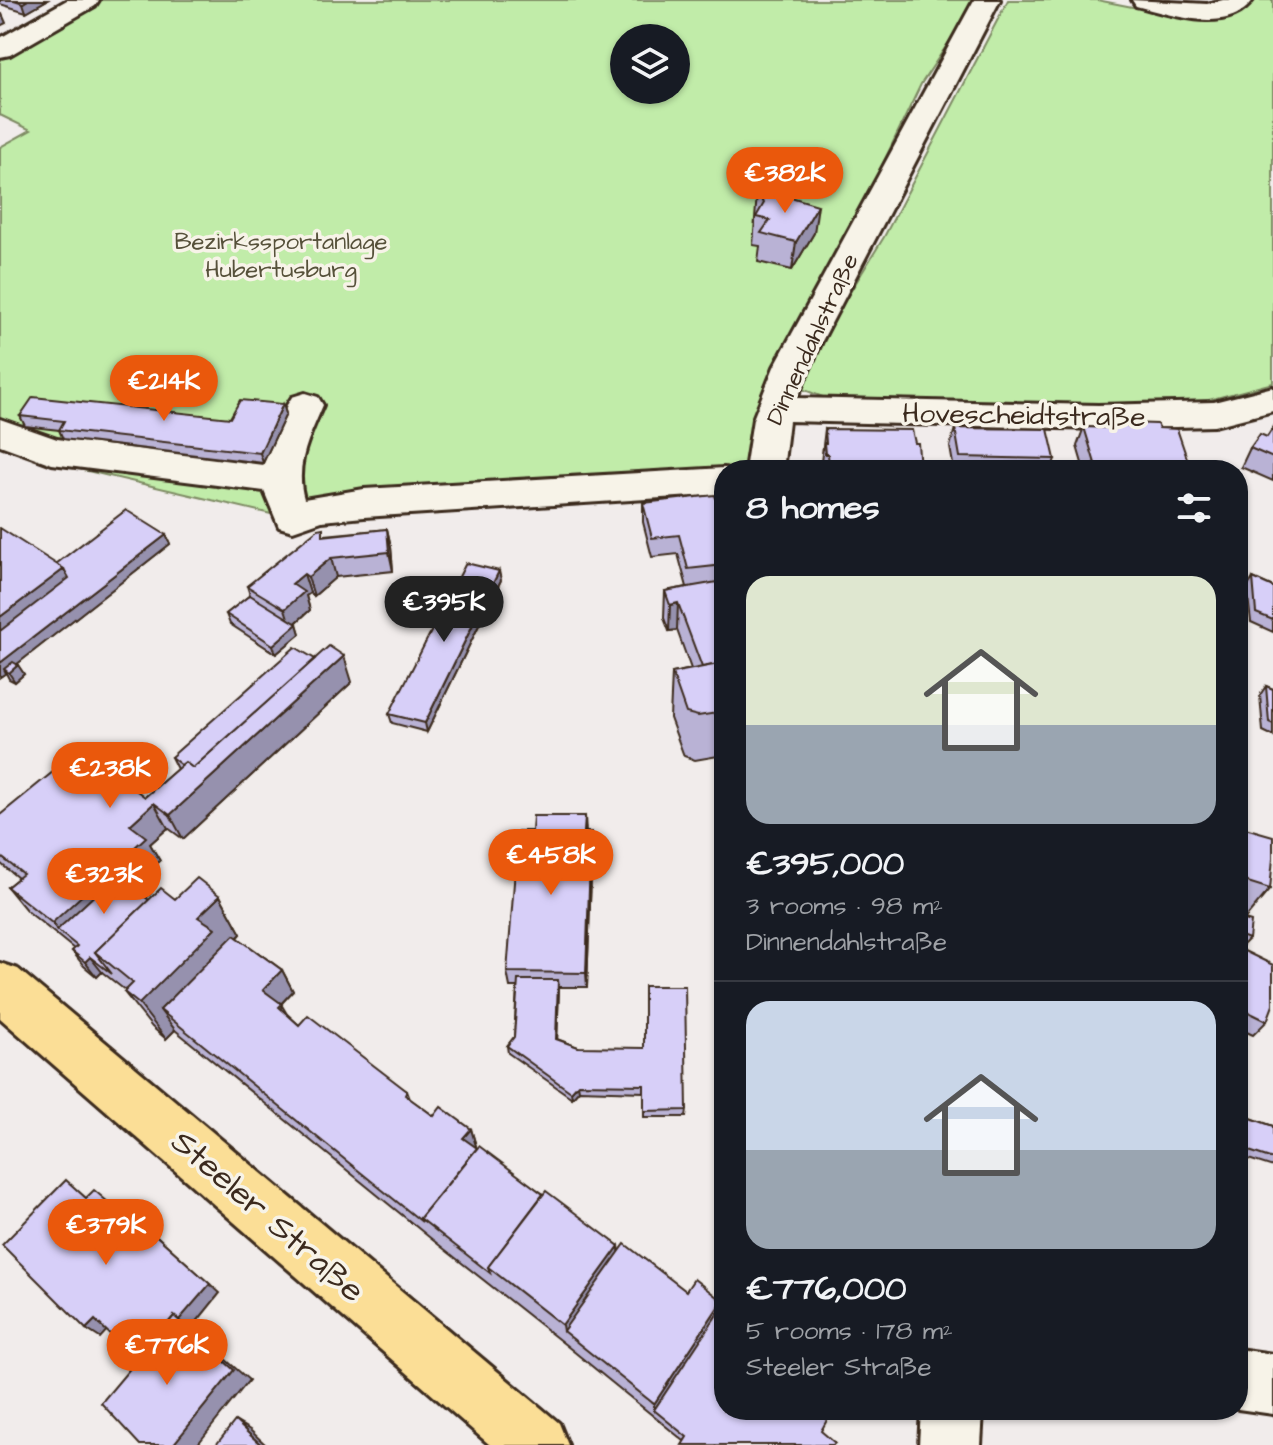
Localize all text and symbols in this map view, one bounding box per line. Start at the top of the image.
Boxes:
map controls [610,24,690,104]
button: layers [610,24,690,104]
pin: €382K [729,147,841,215]
text: €382K [744,155,826,191]
park label: Bezirkssportanlage Hubertusburg [175,225,388,288]
street label: Dinnendahlstraße [758,248,868,431]
pin: €214K [108,355,220,423]
text: €214K [128,363,200,399]
street label: Hovescheidtstraße [902,394,1146,437]
text: 8 homes [746,484,880,532]
icon: filters [1172,486,1216,530]
pin: €395K [388,576,500,644]
text: €395K [403,584,485,620]
icon: home [909,628,1053,772]
pin: €238K [54,742,166,810]
text: €238K [69,750,151,786]
pin: €458K [495,829,607,897]
text: €458K [506,837,596,873]
text: €395,000 [746,840,904,888]
pin: €323K [48,848,160,916]
text: €323K [65,856,143,892]
text: 3 rooms · 98 m² [746,888,943,924]
text: Dinnendahlstraße [746,924,947,960]
icon: home [909,1053,1053,1197]
street label: Steeler Straße [160,1119,375,1314]
pin: €379K [50,1199,162,1267]
text: €379K [66,1207,146,1243]
text: €776,000 [746,1265,907,1313]
text: 5 rooms · 178 m² [746,1313,953,1349]
pin: €776K [111,1319,223,1387]
text: €776K [125,1327,209,1363]
text: Steeler Straße [746,1349,932,1385]

